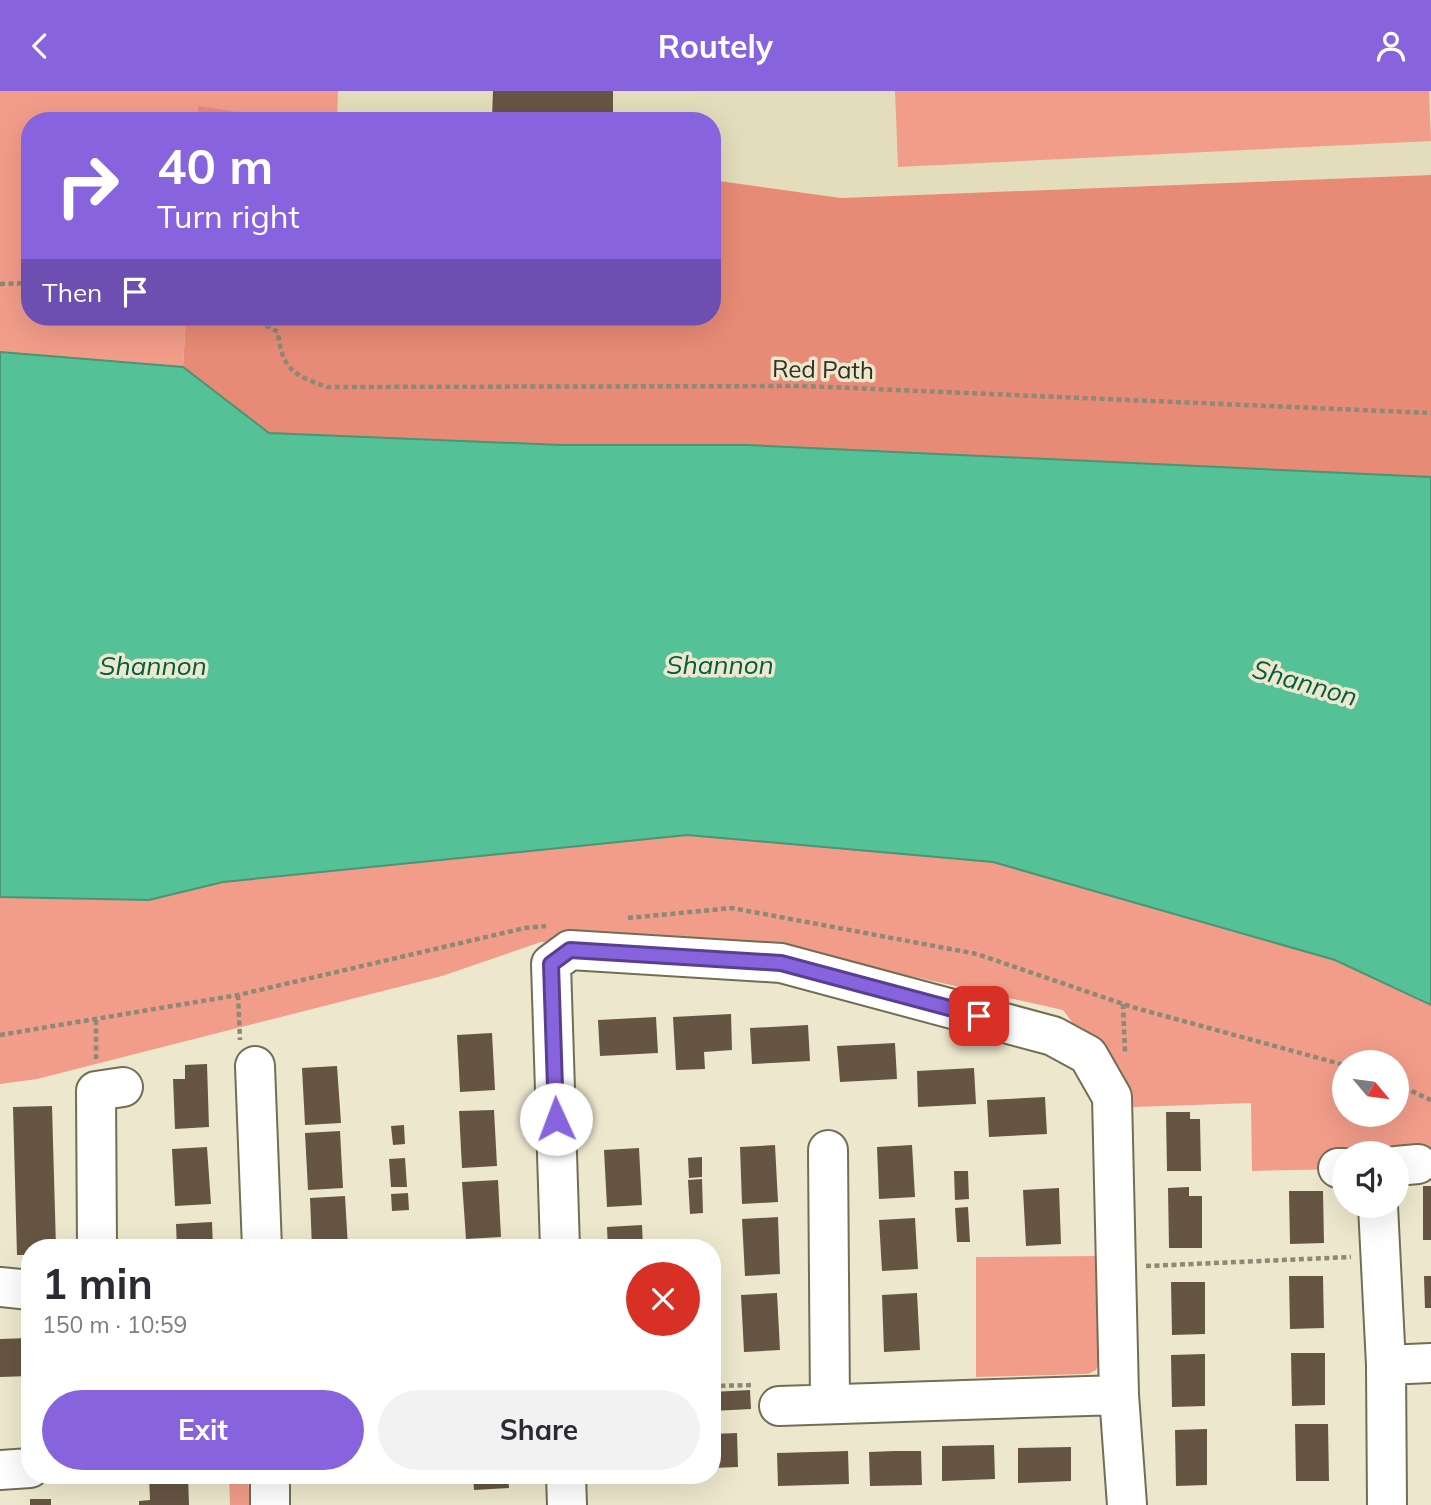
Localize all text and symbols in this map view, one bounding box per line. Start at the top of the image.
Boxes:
text: Routely [658,26,773,66]
icon: back [21,27,59,65]
icon: person [1372,27,1410,65]
text: 40 m [157,135,273,196]
icon: right [42,140,133,231]
text: Turn right [157,196,300,236]
icon: arrive [116,273,154,311]
text: Then [42,276,102,309]
street label: Red Path [772,353,874,385]
water label: Shannon [666,648,774,681]
water label: Shannon [99,649,207,682]
water label: Shannon [1249,652,1361,713]
pin [949,986,1009,1046]
icon: arrive [960,997,998,1035]
north arrow [1332,1050,1409,1127]
map controls [1332,1050,1409,1218]
position arrow [519,1082,593,1156]
button: sound [1332,1141,1409,1218]
text: 1 min [42,1257,153,1310]
button: close [626,1262,700,1336]
text: 150 m · 10:59 [42,1310,187,1339]
button: Exit [42,1390,364,1470]
button: Share [378,1390,700,1470]

